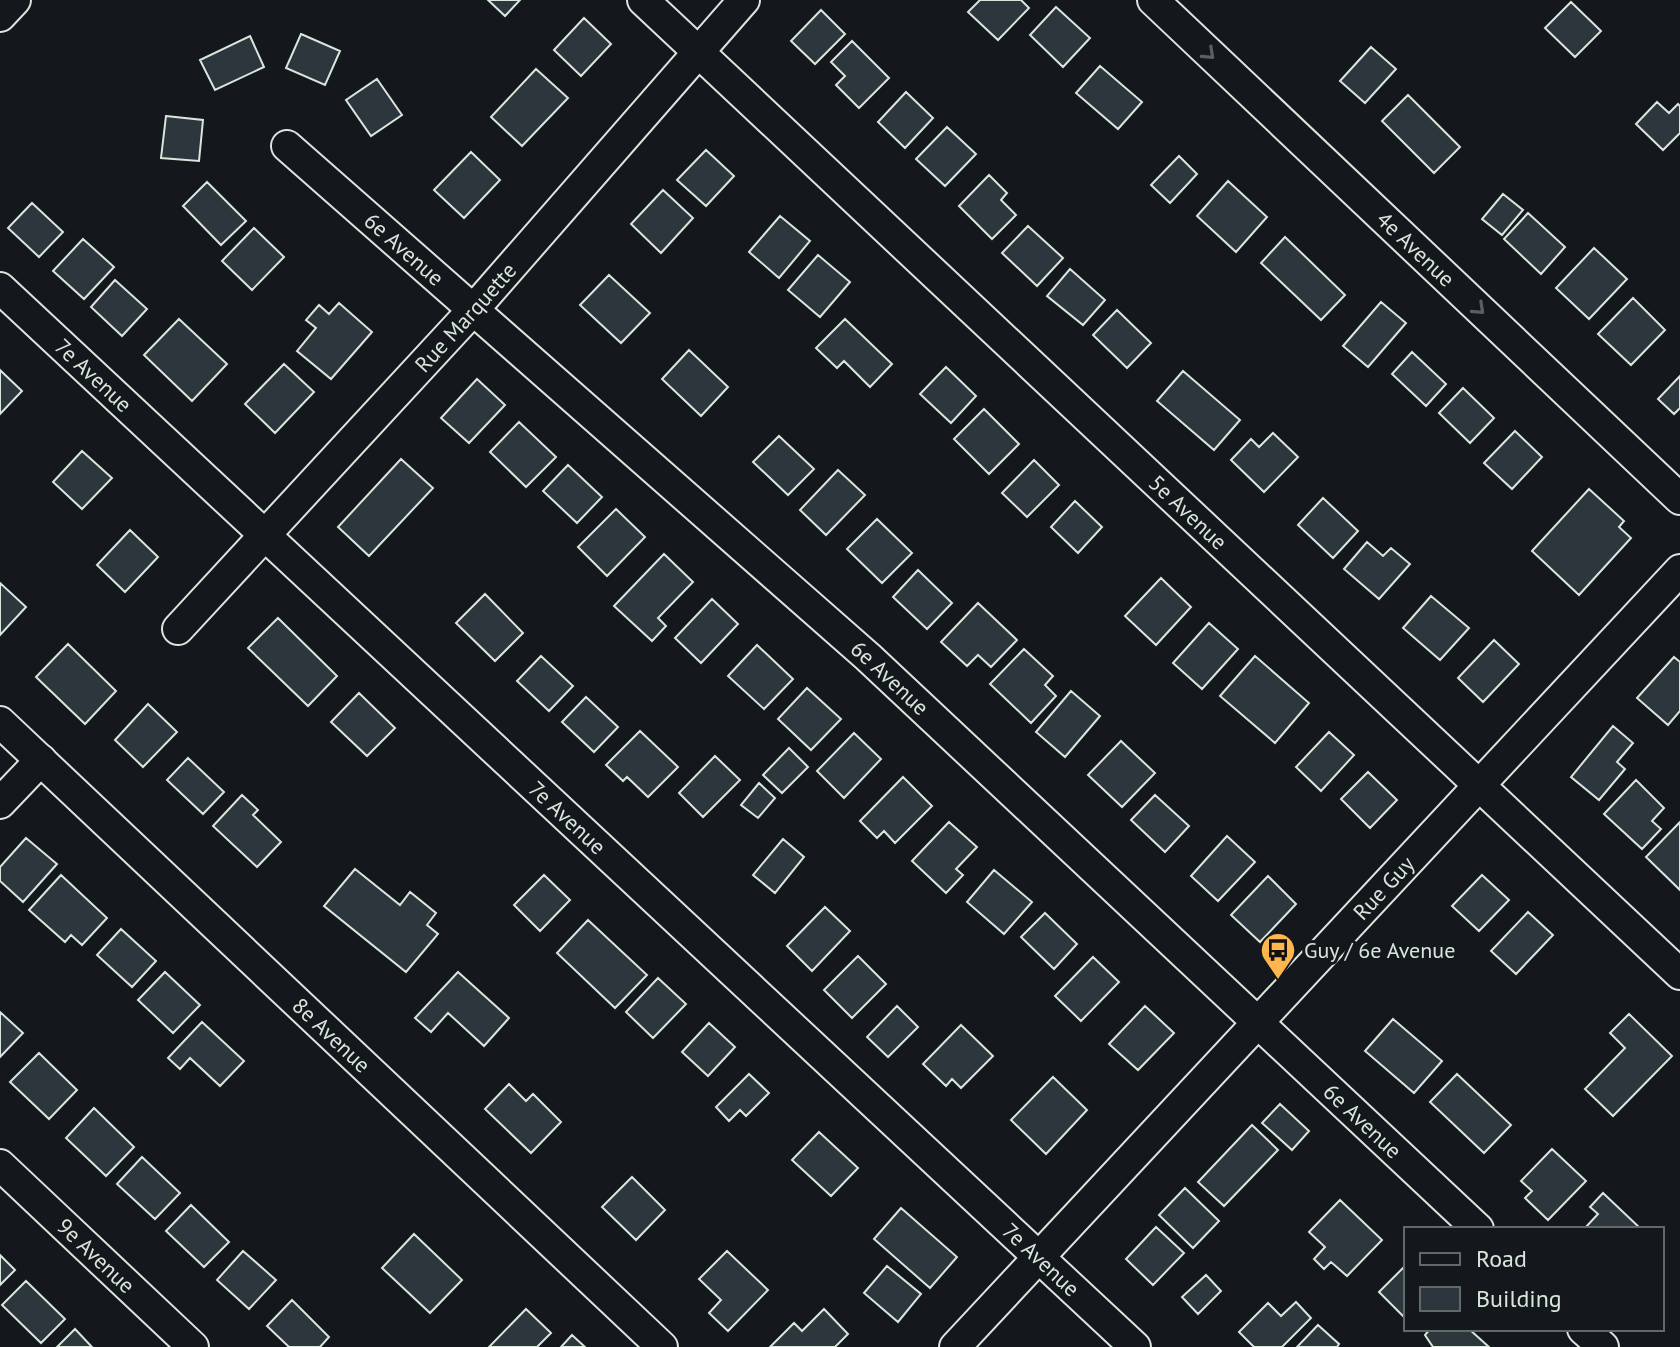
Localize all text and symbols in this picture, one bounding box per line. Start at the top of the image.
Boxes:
one-way arrow [1200,44,1214,59]
street label: 4e Avenue [1371,205,1461,292]
street label: 6e Avenue [358,206,450,292]
street label: Rue Marquette [409,257,522,378]
one-way arrow [1470,300,1485,314]
street label: 7e Avenue [49,333,138,418]
street label: 5e Avenue [1143,469,1233,556]
street label: 6e Avenue [845,634,935,721]
street label: 7e Avenue [523,775,612,860]
street label: Rue Guy [1347,849,1421,926]
bus stop icon: Guy / 6e Avenue [1259,931,1297,981]
place label: Guy / 6e Avenue [1304,936,1455,964]
street label: 8e Avenue [287,992,376,1079]
street label: 6e Avenue [1318,1078,1408,1164]
street label: 9e Avenue [51,1212,141,1299]
street label: 7e Avenue [997,1217,1086,1302]
legend [1404,1227,1664,1331]
text: Road [1476,1243,1527,1274]
text: Building [1476,1283,1562,1314]

